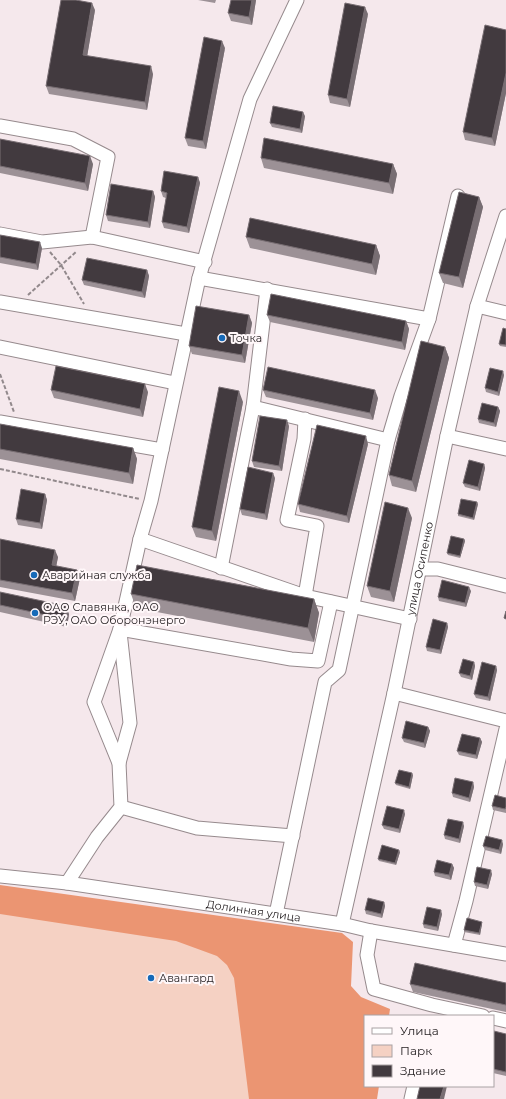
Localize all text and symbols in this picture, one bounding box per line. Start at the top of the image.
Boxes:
place label: Точка [230,331,262,345]
marker: Точка [217,333,227,343]
street label: улица Осипенко [403,520,436,617]
place label: Аварийная служба [42,568,151,582]
marker: Аварийная служба [29,570,39,580]
place label: ОАО Славянка, ОАО РЭУ, ОАО Оборонэнерго [43,600,186,627]
marker: ОАО Славянка, ОАО РЭУ, ОАО Оборонэнерго [30,608,40,618]
street label: Долинная улица [205,897,302,925]
place label: Авангард [159,971,214,985]
marker: Авангард [146,973,156,983]
legend [364,1015,494,1087]
text: Улица [400,1023,439,1038]
text: Парк [400,1043,432,1058]
text: Здание [400,1063,446,1078]

